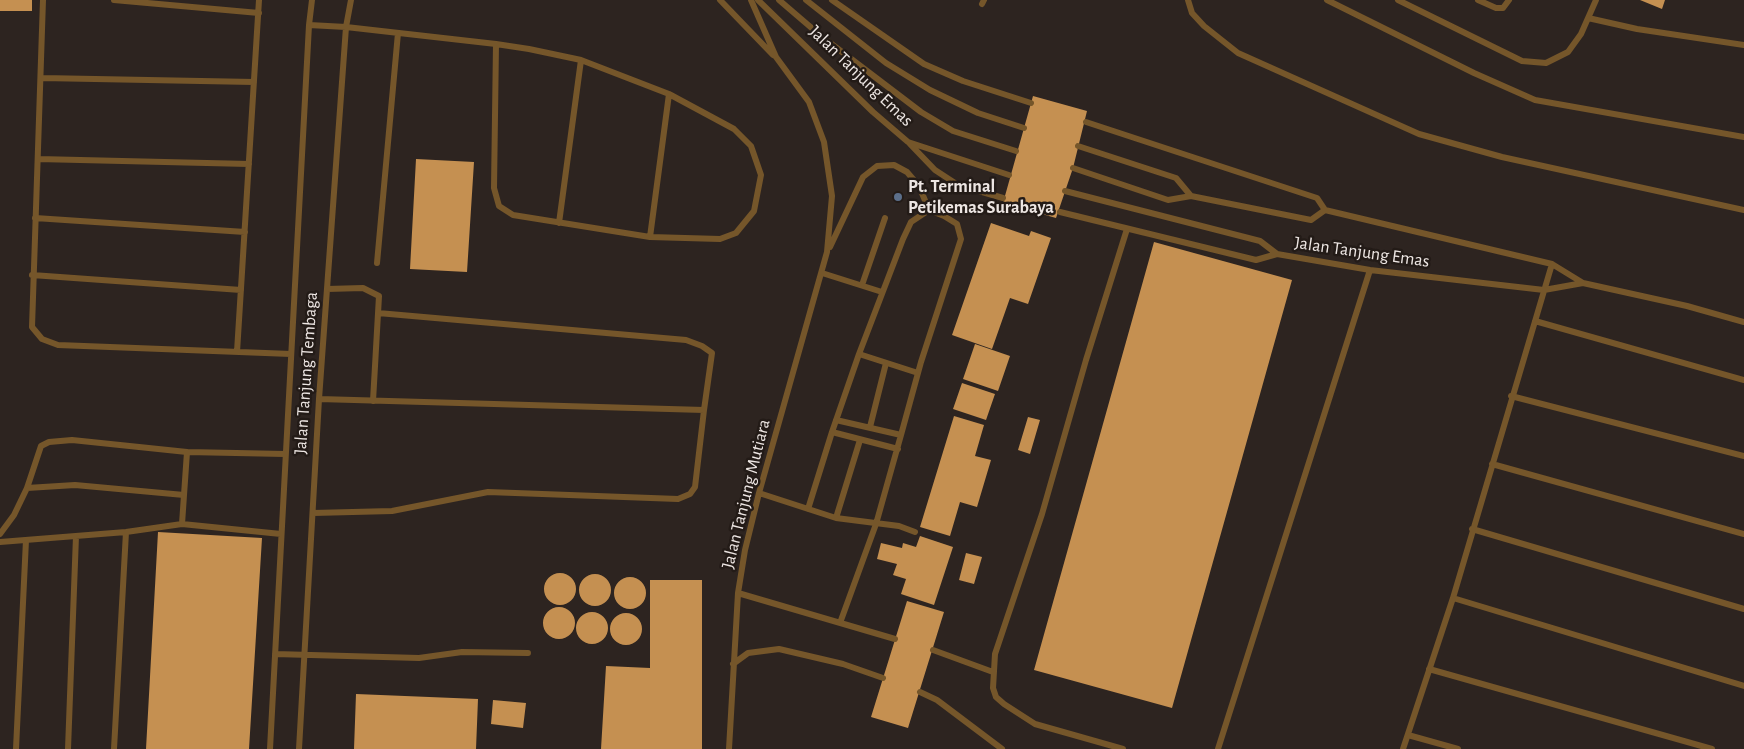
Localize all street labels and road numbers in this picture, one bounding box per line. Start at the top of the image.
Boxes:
street label: Jalan Tanjung Emas [805,21,917,131]
street label: Jalan Tanjung Emas [1293,232,1431,272]
street label: Jalan Tanjung Tembaga [290,291,322,455]
street label: Jalan Tanjung Mutiara [717,417,775,571]

